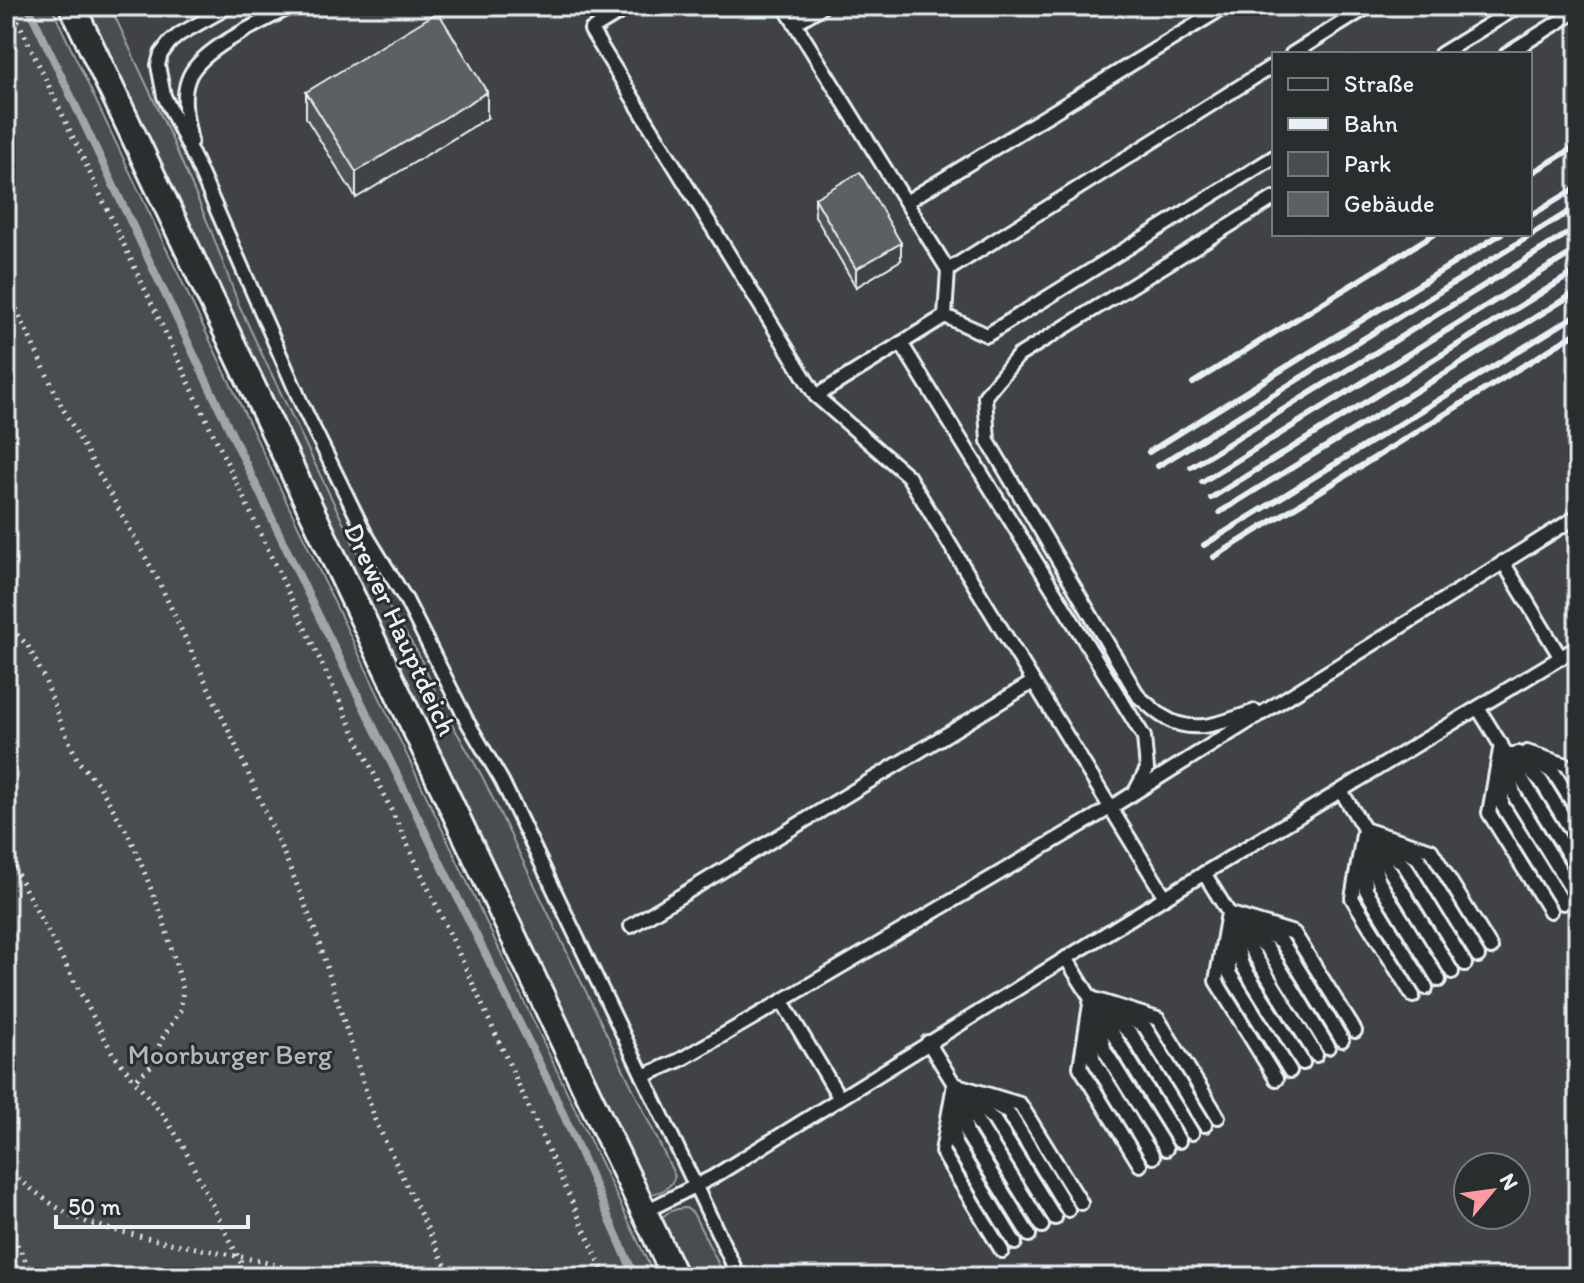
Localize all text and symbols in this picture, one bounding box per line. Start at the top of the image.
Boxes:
legend [1272,52,1532,236]
text: Straße [1344,69,1414,98]
text: Bahn [1344,109,1398,138]
text: Park [1344,149,1391,178]
text: Gebäude [1344,189,1435,218]
street label: Drewer Hauptdeich [337,517,465,741]
park label: Moorburger Berg [128,1037,333,1071]
north arrow [1452,1151,1532,1231]
text: N [1494,1169,1524,1195]
scale bar [56,1179,248,1229]
text: 50 m [68,1192,121,1221]

